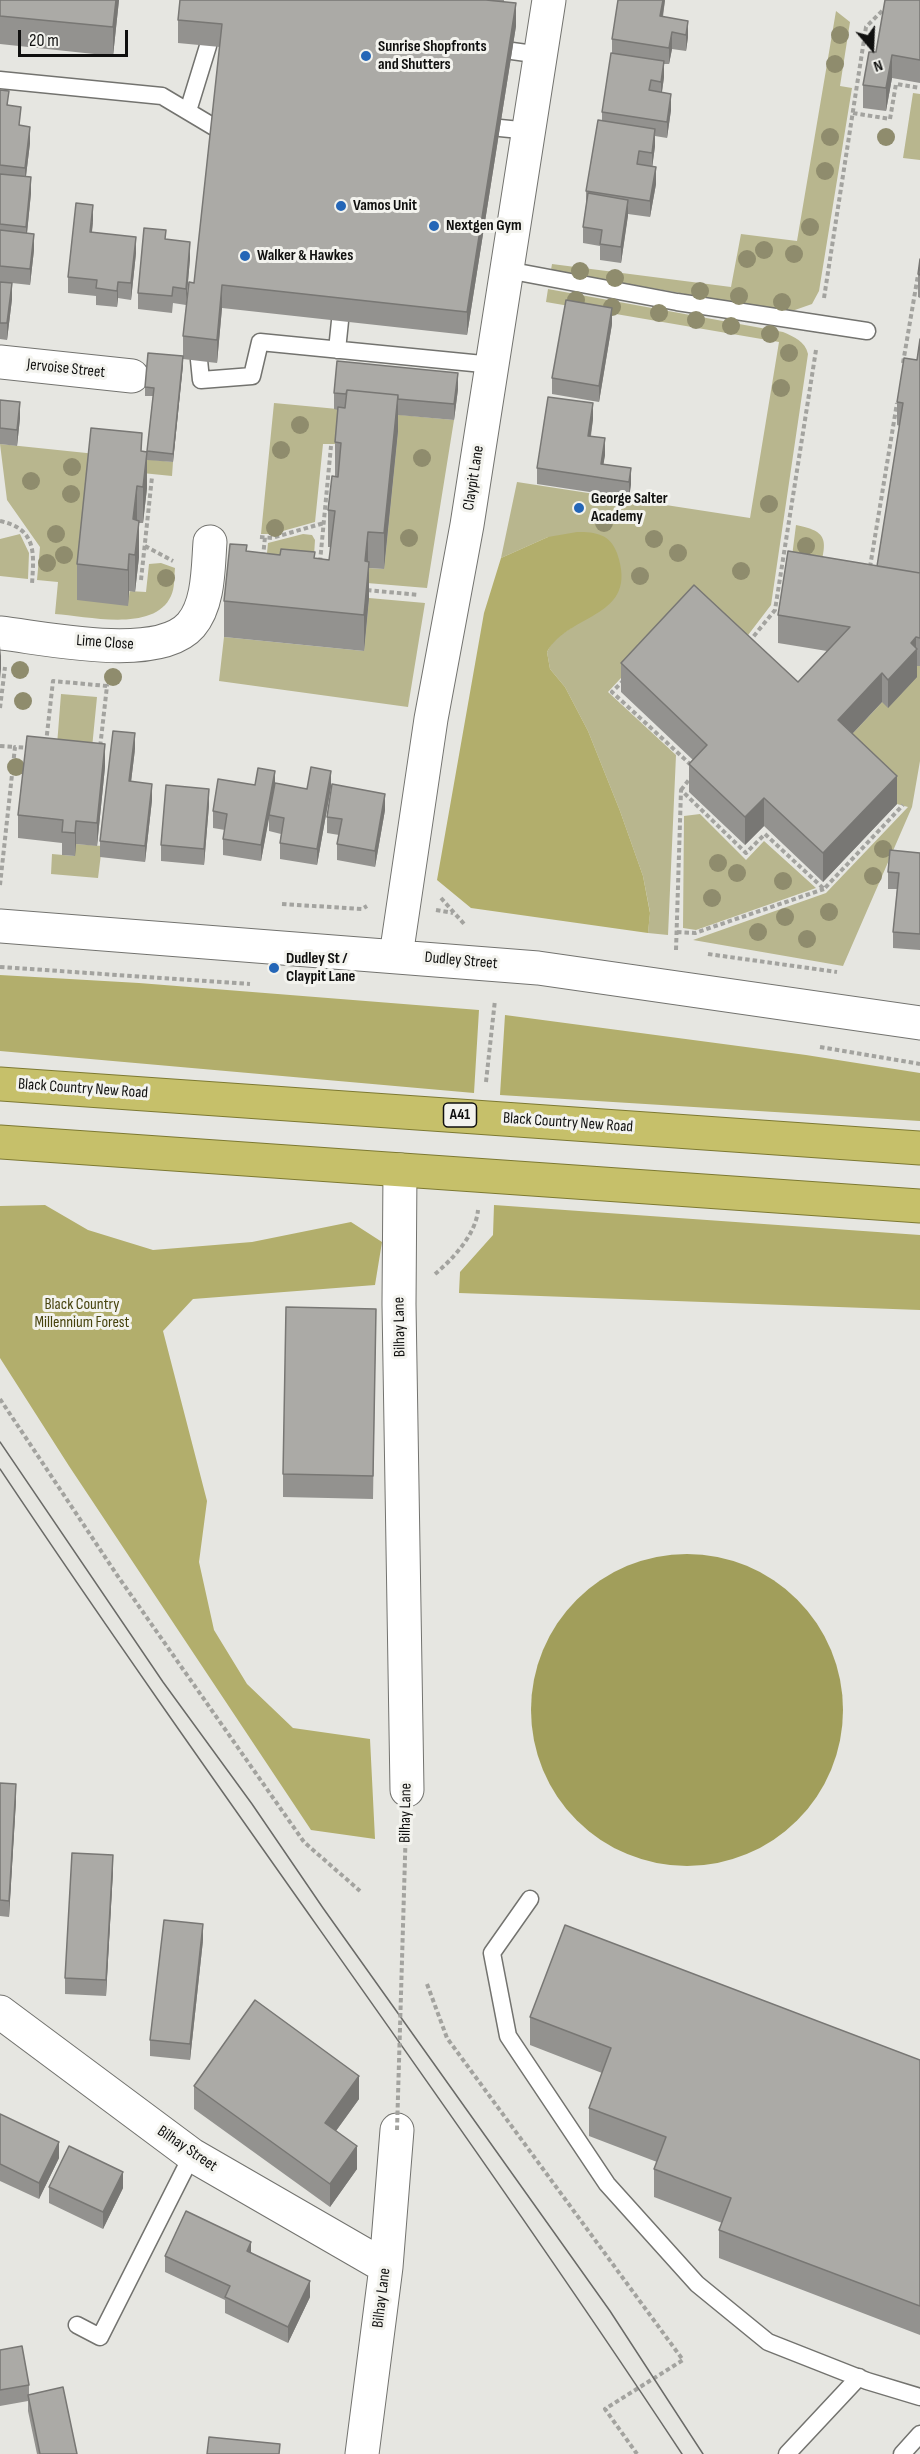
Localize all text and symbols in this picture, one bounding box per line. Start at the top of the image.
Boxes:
scale bar [21,18,130,56]
north arrow [842,18,902,78]
text: 20 m [29,30,59,51]
place label: Sunrise Shopfronts and Shutters [378,37,487,75]
marker: Sunrise Shopfronts and Shutters [359,49,373,63]
text: N [871,55,885,76]
place label: Vamos Unit [353,196,417,216]
marker: Vamos Unit [334,199,348,213]
place label: Nextgen Gym [446,216,522,236]
marker: Nextgen Gym [427,219,441,233]
place label: Walker & Hawkes [257,246,353,266]
marker: Walker & Hawkes [238,249,252,263]
street label: Jervoise Street [26,355,106,383]
street label: Claypit Lane [459,444,489,512]
place label: George Salter Academy [591,489,668,527]
marker: George Salter Academy [572,501,586,515]
street label: Lime Close [76,631,134,655]
street label: Dudley Street [424,948,498,974]
place label: Dudley St / Claypit Lane [286,949,355,987]
marker: Dudley St / Claypit Lane [267,961,281,975]
street label: Black Country New Road [17,1075,149,1103]
road number: A41 [444,1103,476,1127]
street label: Black Country New Road [502,1109,634,1137]
park label: Black Country Millennium Forest [35,1295,129,1333]
street label: Bilhay Lane [390,1297,410,1357]
street label: Bilhay Lane [396,1783,416,1843]
street label: Bilhay Street [153,2122,221,2176]
street label: Bilhay Lane [369,2267,395,2329]

